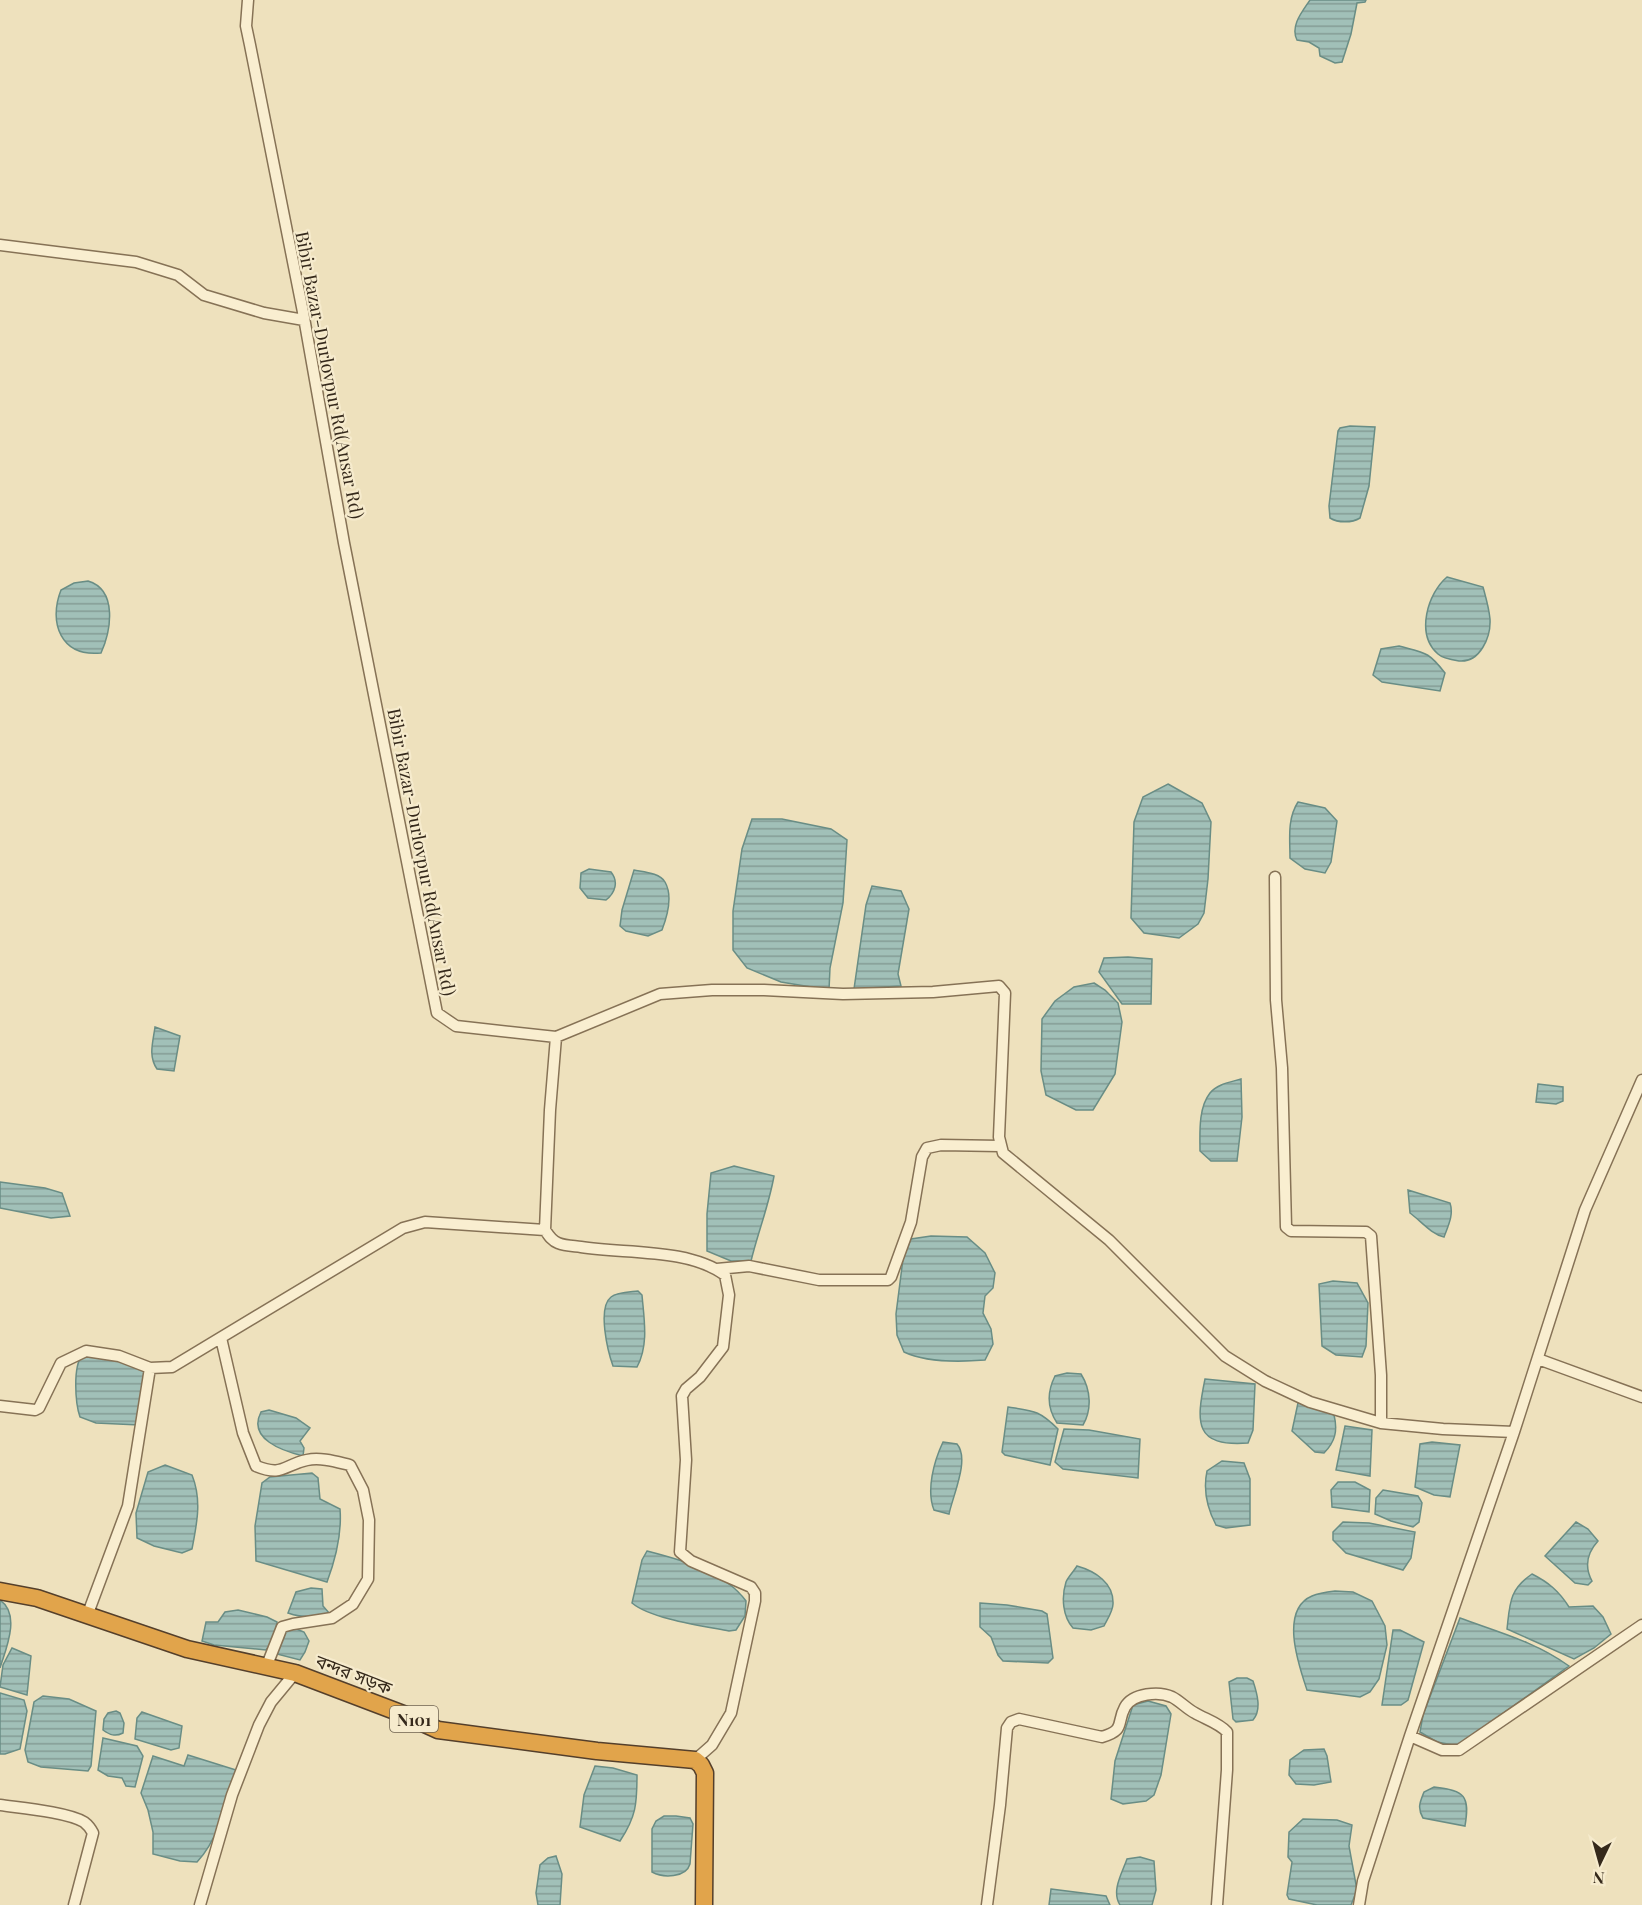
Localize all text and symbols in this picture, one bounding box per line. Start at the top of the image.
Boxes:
street label: Bibir Bazar-Durlovpur Rd(Ansar Rd) [290,229,370,521]
street label: Bibir Bazar-Durlovpur Rd(Ansar Rd) [382,706,462,998]
street label: বন্দর সড়ক [311,1648,396,1700]
road number: N101 [390,1706,438,1732]
north arrow [1570,1833,1630,1893]
text: N [1592,1867,1605,1889]

